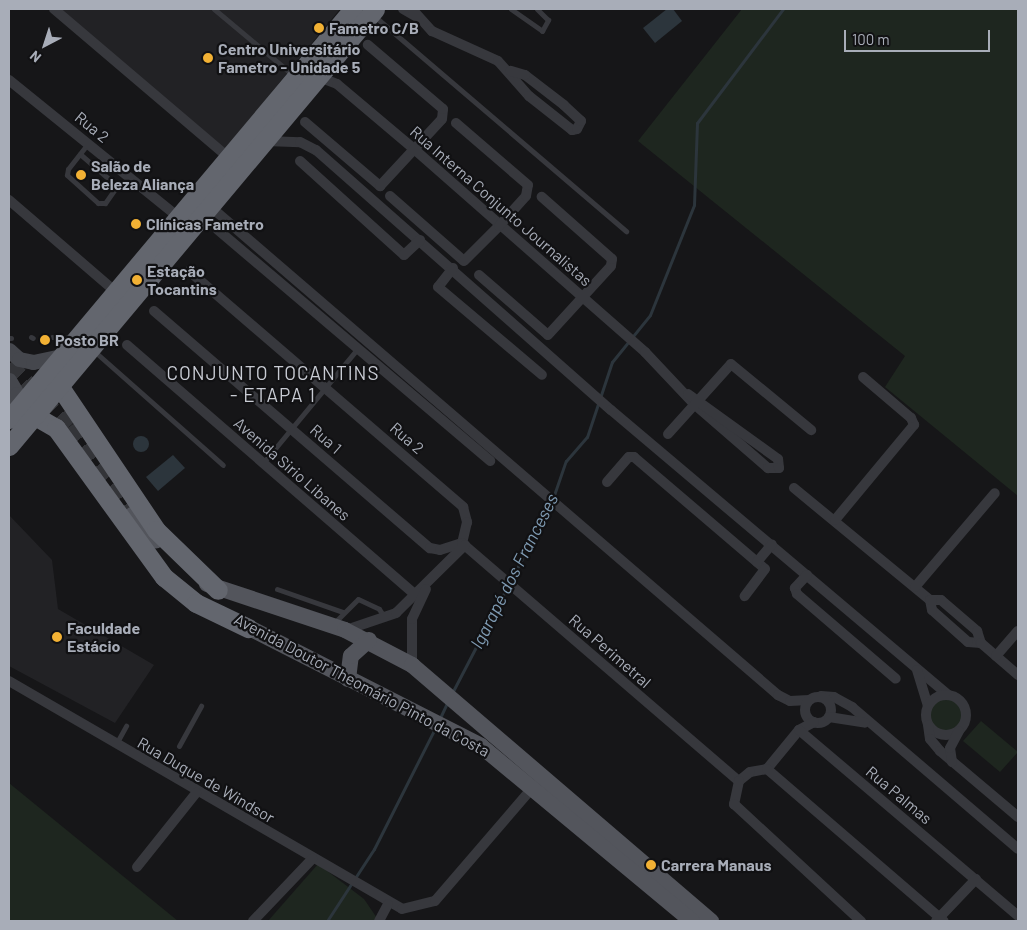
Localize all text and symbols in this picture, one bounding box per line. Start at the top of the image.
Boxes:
place label: Fametro C/B [329,18,419,38]
north arrow [20,20,70,70]
scale bar [847,20,993,52]
marker: Fametro C/B [313,22,325,34]
text: 100 m [852,30,890,48]
place label: Centro Universitário Fametro - Unidade 5 [218,39,360,77]
text: N [26,47,44,66]
marker: Centro Universitário Fametro - Unidade 5 [202,52,214,64]
street label: Rua 2 [71,107,113,147]
street label: Rua Interna Conjunto Journalistas [406,122,596,290]
place label: Salão de Beleza Aliança [91,156,194,194]
marker: Salão de Beleza Aliança [75,169,87,181]
place label: Clínicas Fametro [146,214,264,234]
marker: Clínicas Fametro [130,218,142,230]
place label: Estação Tocantins [147,261,217,299]
marker: Estação Tocantins [131,274,143,286]
place label: Posto BR [55,330,119,350]
marker: Posto BR [39,334,51,346]
district label: CONJUNTO TOCANTINS - ETAPA 1 [164,362,382,406]
street label: Avenida Sirio Libanes [230,413,354,525]
street label: Rua 2 [386,418,428,458]
street label: Rua 1 [306,420,346,458]
water label: Igarapé dos Franceses [466,490,562,652]
street label: Avenida Doutor Theomário Pinto da Costa [231,609,493,761]
street label: Rua Perimetral [565,610,655,692]
place label: Faculdade Estácio [67,618,140,656]
marker: Faculdade Estácio [51,631,63,643]
street label: Rua Duque de Windsor [134,733,278,827]
street label: Rua Palmas [862,762,936,828]
place label: Carrera Manaus [661,855,771,875]
marker: Carrera Manaus [645,859,657,871]

